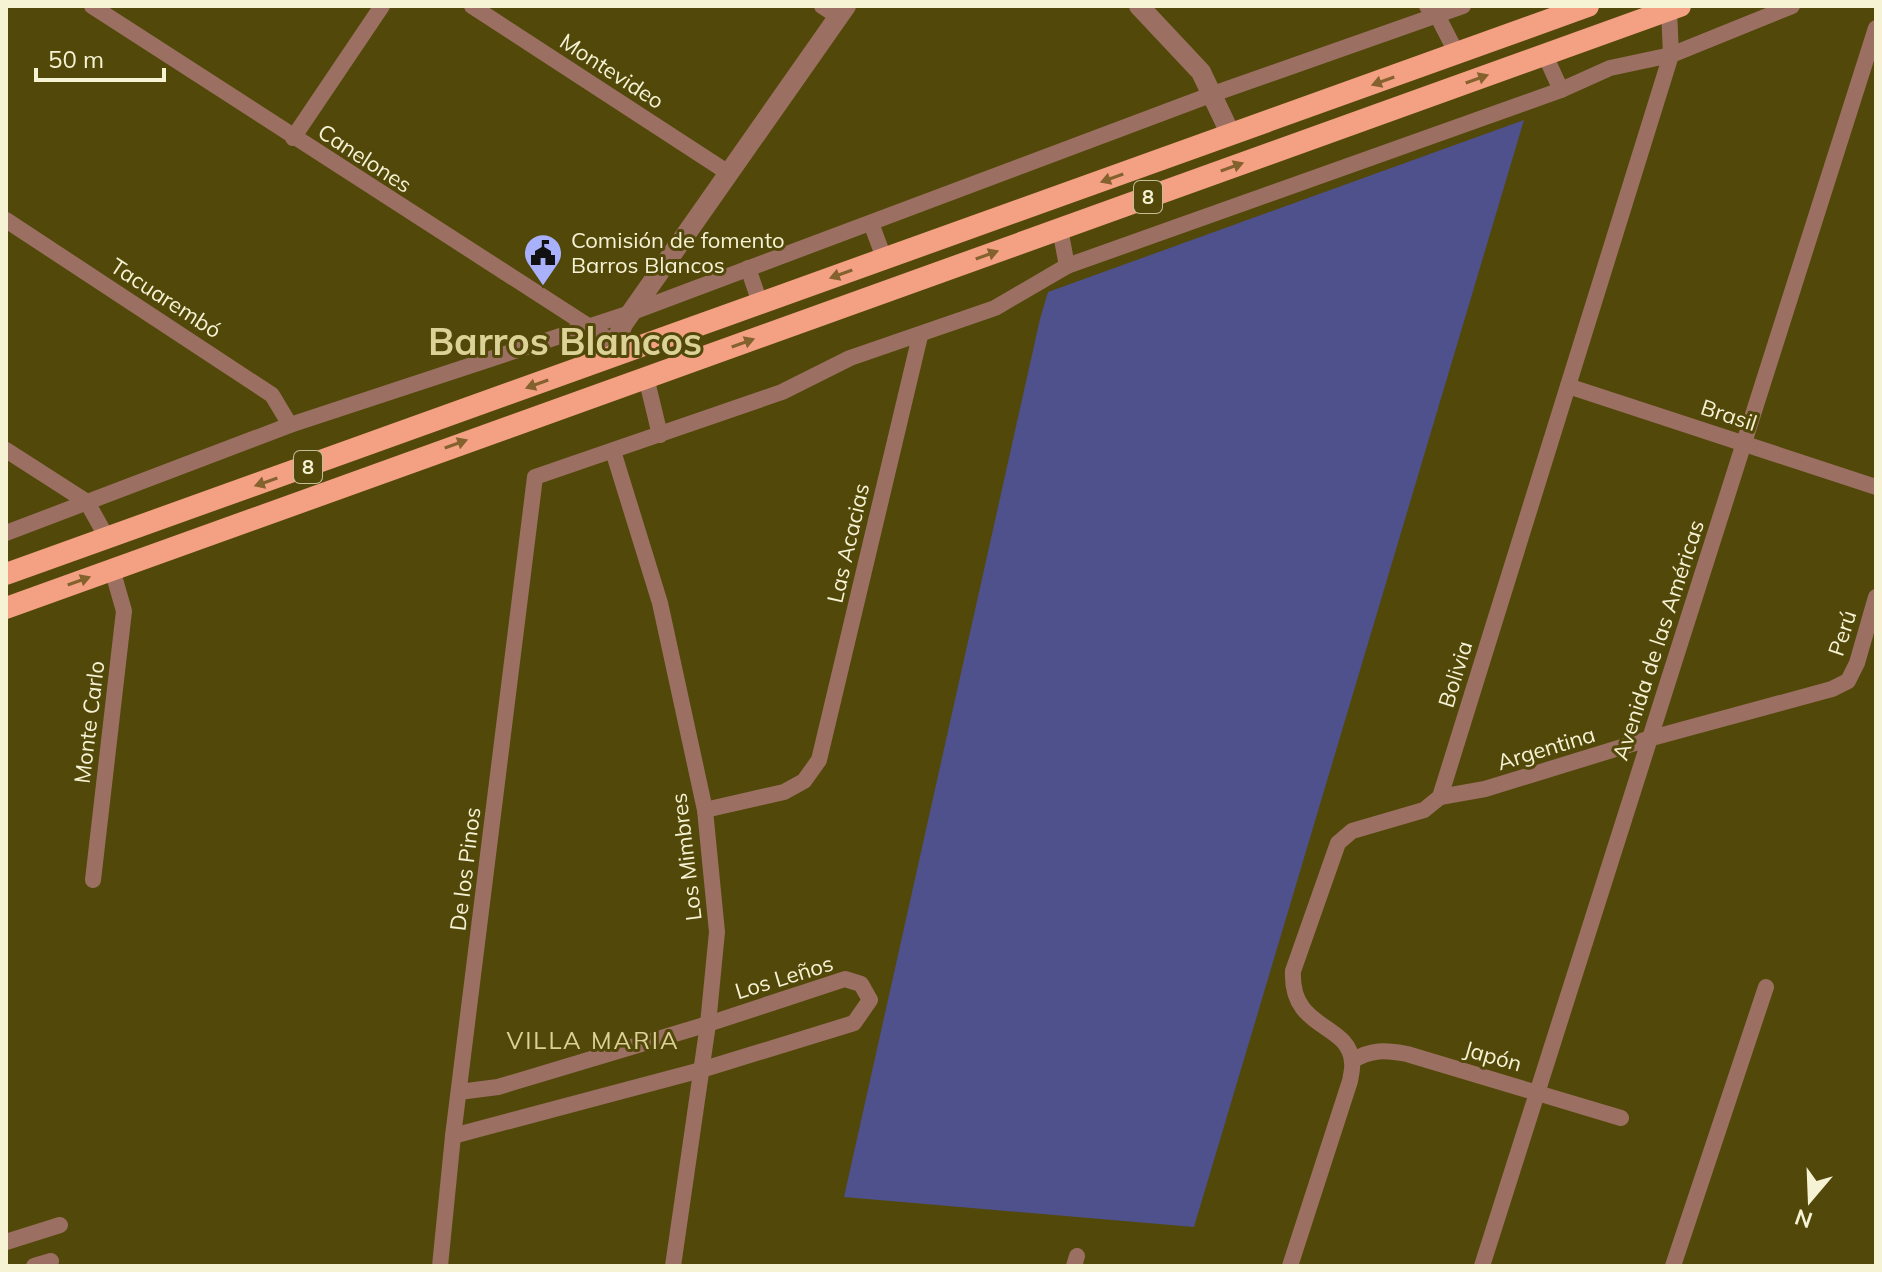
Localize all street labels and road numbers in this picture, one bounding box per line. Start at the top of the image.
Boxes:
street label: Montevideo [555,27,669,115]
street label: Canelones [313,117,417,199]
road number: 8 [1134,181,1162,213]
street label: Tacuarembó [105,252,227,344]
street label: Brasil [1697,393,1761,437]
road number: 8 [294,451,322,483]
street label: Las Acacias [821,480,875,606]
street label: Avenida de las Américas [1606,516,1710,764]
street label: Perú [1822,607,1862,659]
street label: Bolivia [1432,637,1478,711]
street label: Monte Carlo [68,659,110,785]
street label: Argentina [1494,720,1598,776]
street label: Los Mimbres [664,792,708,922]
street label: De los Pinos [444,805,486,933]
street label: Los Leños [731,949,837,1005]
street label: Japón [1461,1034,1525,1078]

